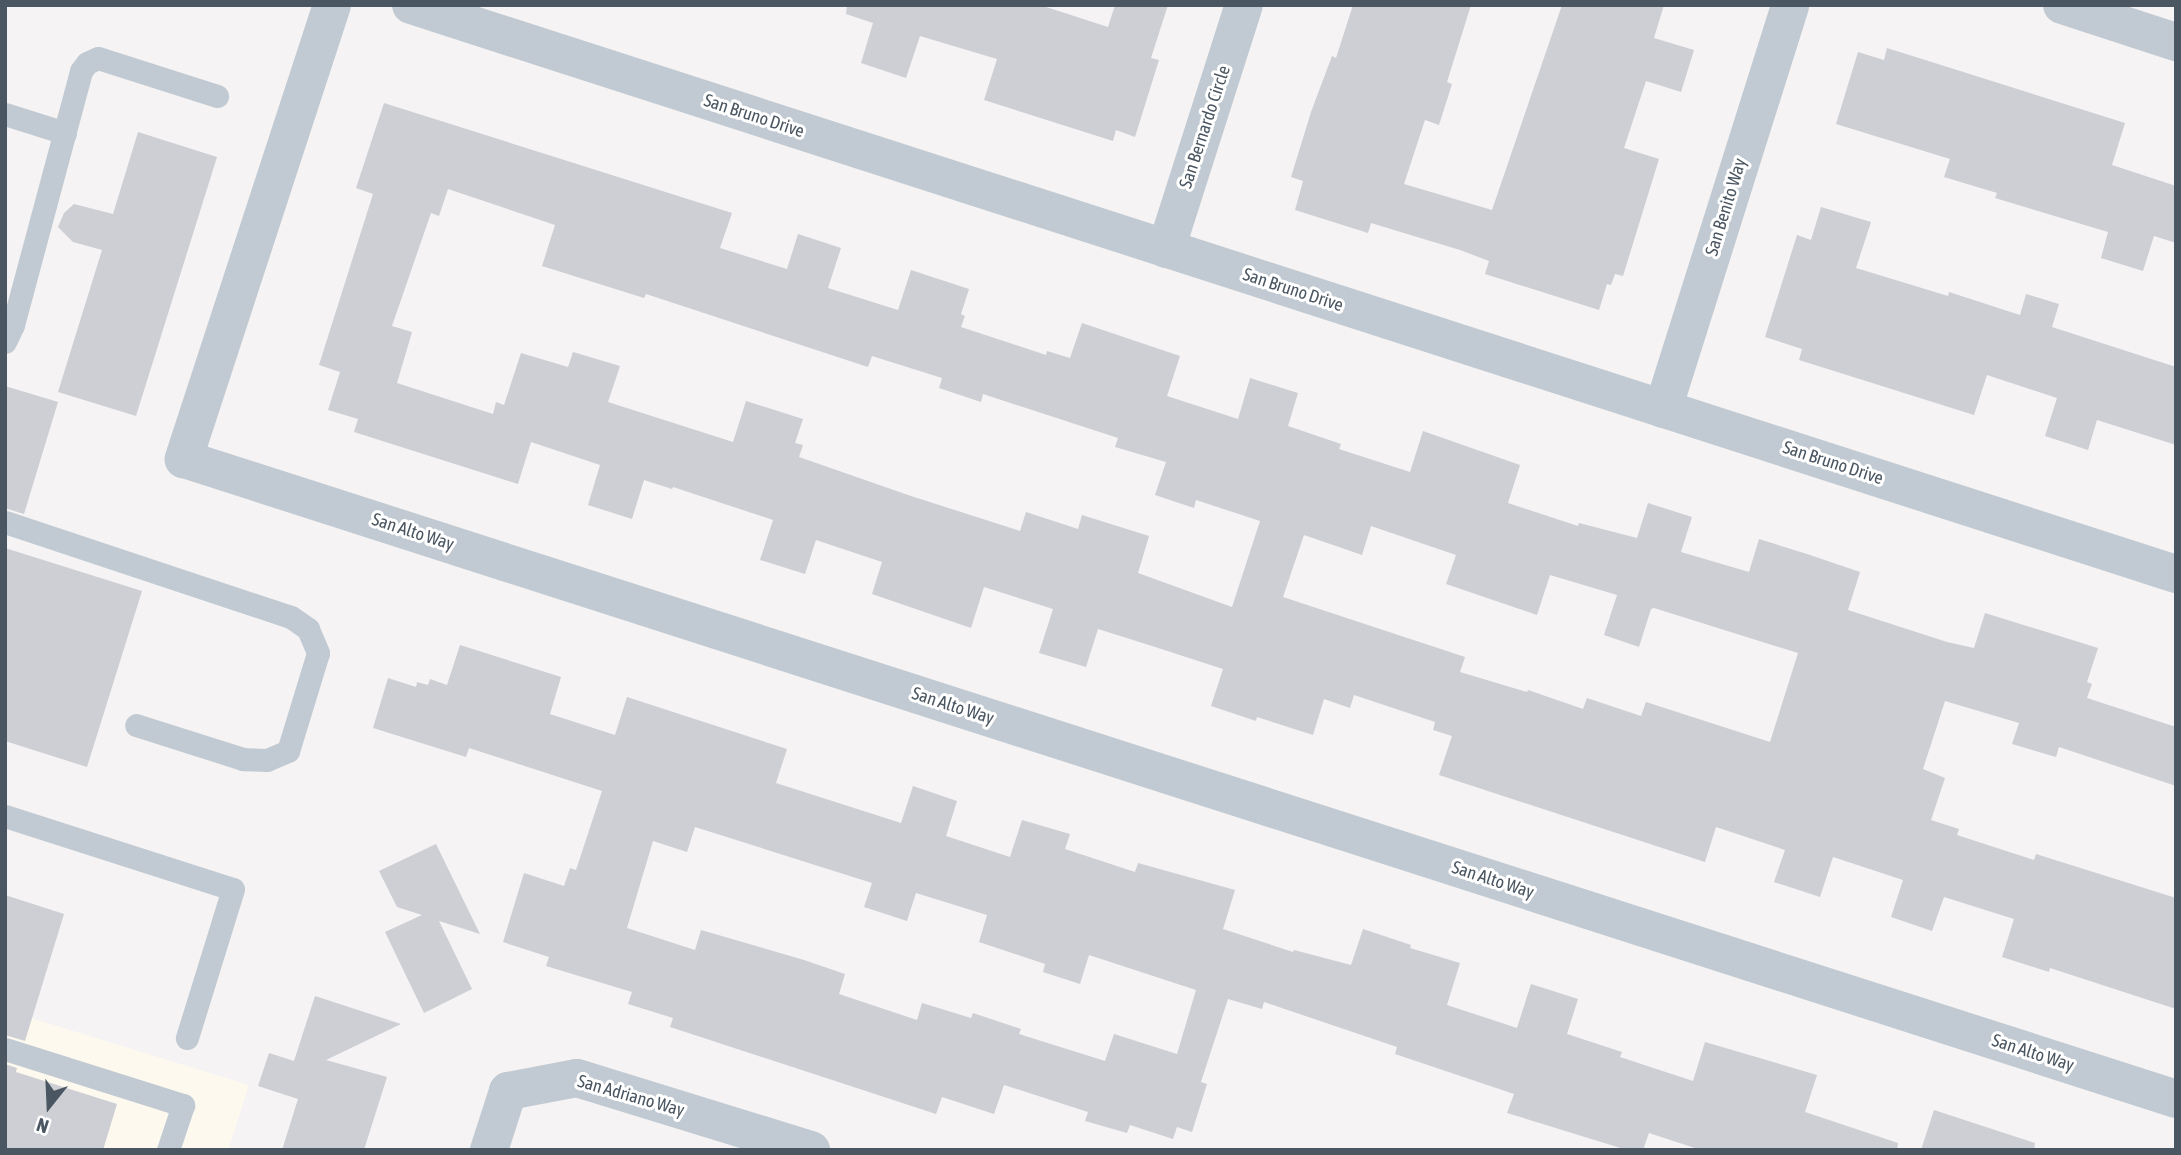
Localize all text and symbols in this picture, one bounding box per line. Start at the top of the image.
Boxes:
street label: San Bernardo Circle [1175,63,1235,191]
street label: San Bruno Drive [701,90,807,142]
street label: San Benito Way [1701,156,1751,258]
street label: San Bruno Drive [1240,264,1346,316]
street label: San Bruno Drive [1780,437,1886,489]
street label: San Alto Way [369,509,457,555]
street label: San Alto Way [909,683,997,729]
street label: San Alto Way [1449,857,1537,903]
street label: San Alto Way [1989,1030,2077,1076]
street label: San Adriano Way [575,1070,687,1122]
north arrow [14,1071,84,1141]
text: N [34,1114,51,1138]

